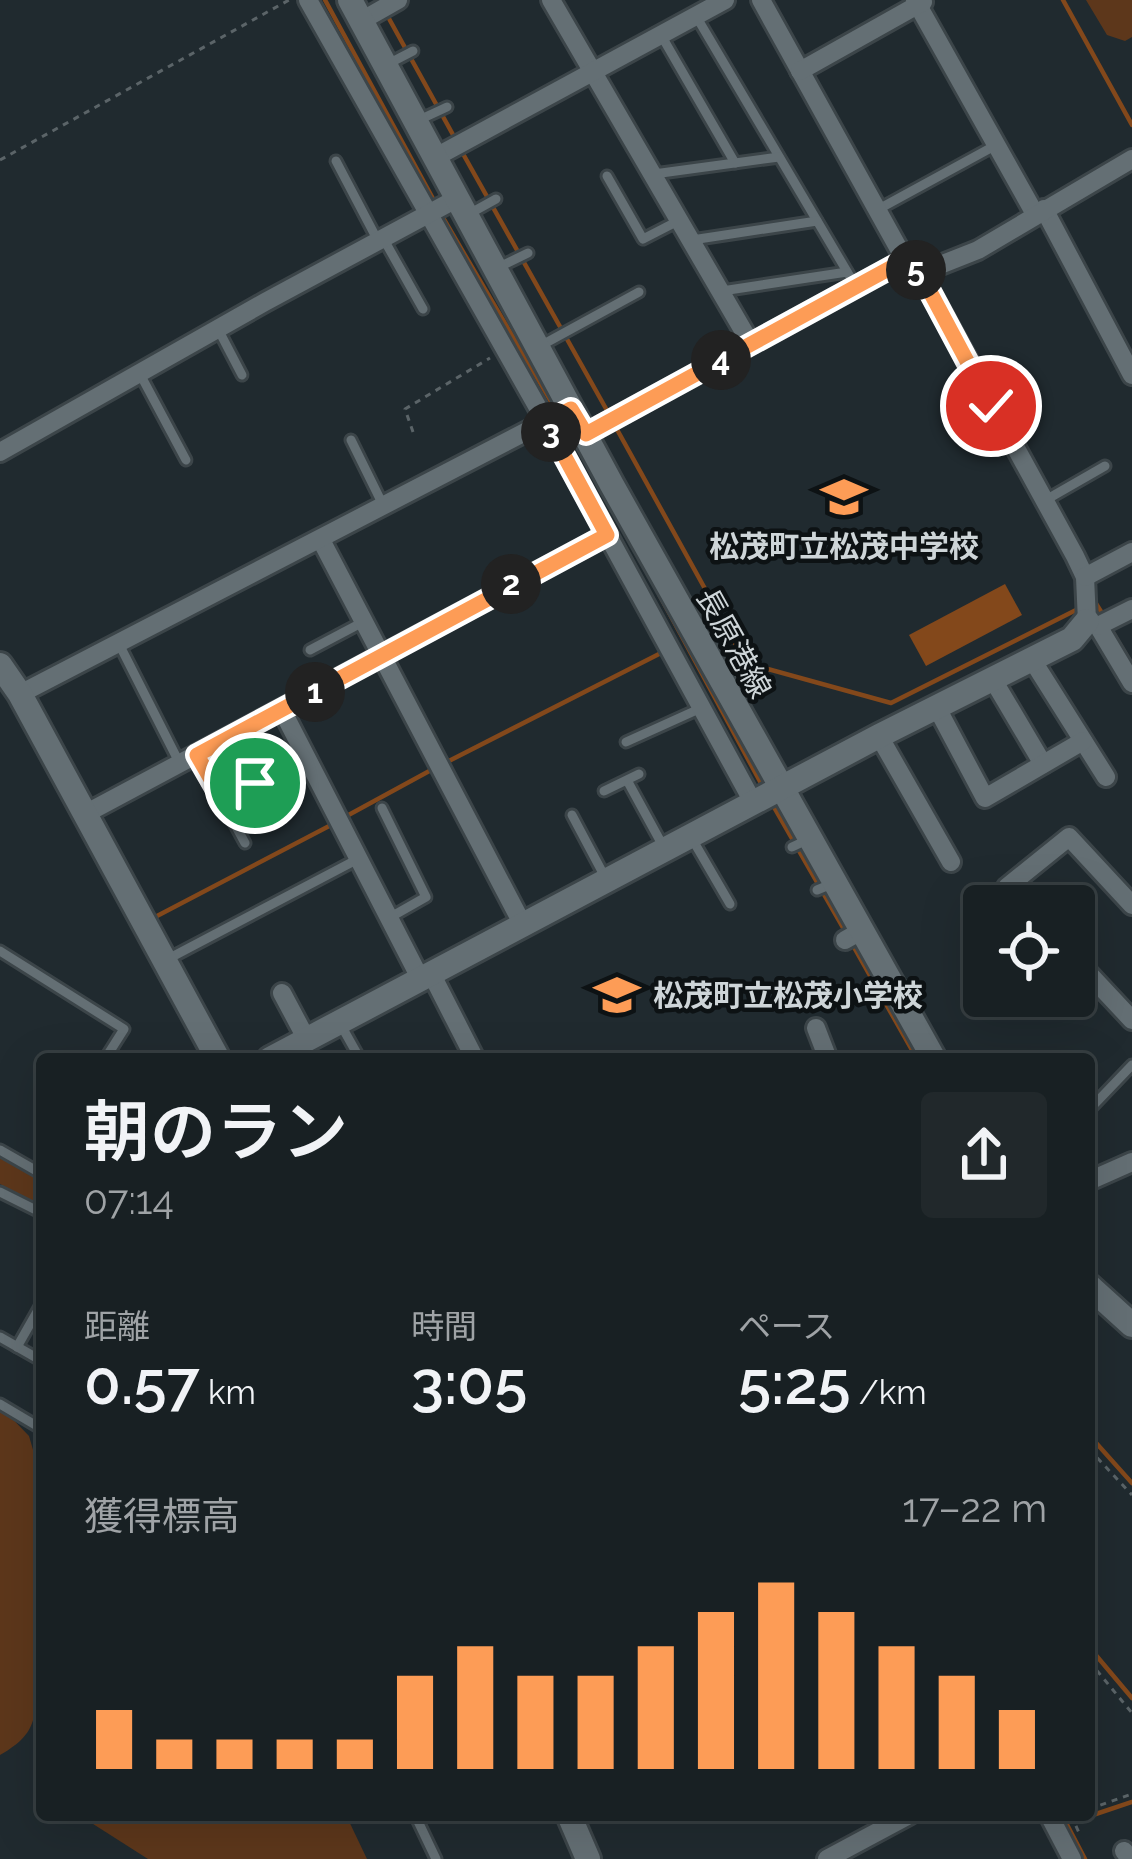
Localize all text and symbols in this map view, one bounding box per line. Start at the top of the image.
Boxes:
pin: 5 [886,240,946,300]
text: 5 [907,250,925,289]
pin: 4 [691,330,751,390]
text: 4 [712,340,730,379]
pin [940,355,1042,457]
icon: check [958,373,1024,439]
pin: 3 [521,402,581,462]
text: 3 [542,412,560,451]
school or university icon: 松茂町立松茂中学校 [819,472,869,522]
place label: 松茂町立松茂中学校 [709,529,979,564]
pin: 2 [481,554,541,614]
text: 2 [502,564,520,603]
street label: 長原港線 [690,582,778,704]
pin: 1 [285,662,345,722]
text: 1 [307,672,323,711]
pin [204,732,306,834]
icon: arrive [222,750,288,816]
map controls [963,885,1095,1017]
button: locate [963,885,1095,1017]
school or university icon: 松茂町立松茂小学校 [592,970,642,1020]
place label: 松茂町立松茂小学校 [653,978,923,1013]
button: share [921,1092,1047,1218]
text: 朝のラン [84,1093,348,1170]
text: 07:14 [84,1177,174,1223]
text: 距離 [84,1307,150,1346]
text: 時間 [411,1307,477,1346]
text: ペース [738,1307,835,1346]
text: 0.57 [84,1348,200,1418]
text: 3:05 [411,1348,527,1418]
text: 5:25 [738,1348,850,1418]
text: km [200,1373,256,1412]
text: /km [850,1373,927,1412]
text: 17–22 m [902,1485,1047,1531]
text: 獲得標高 [84,1493,240,1539]

